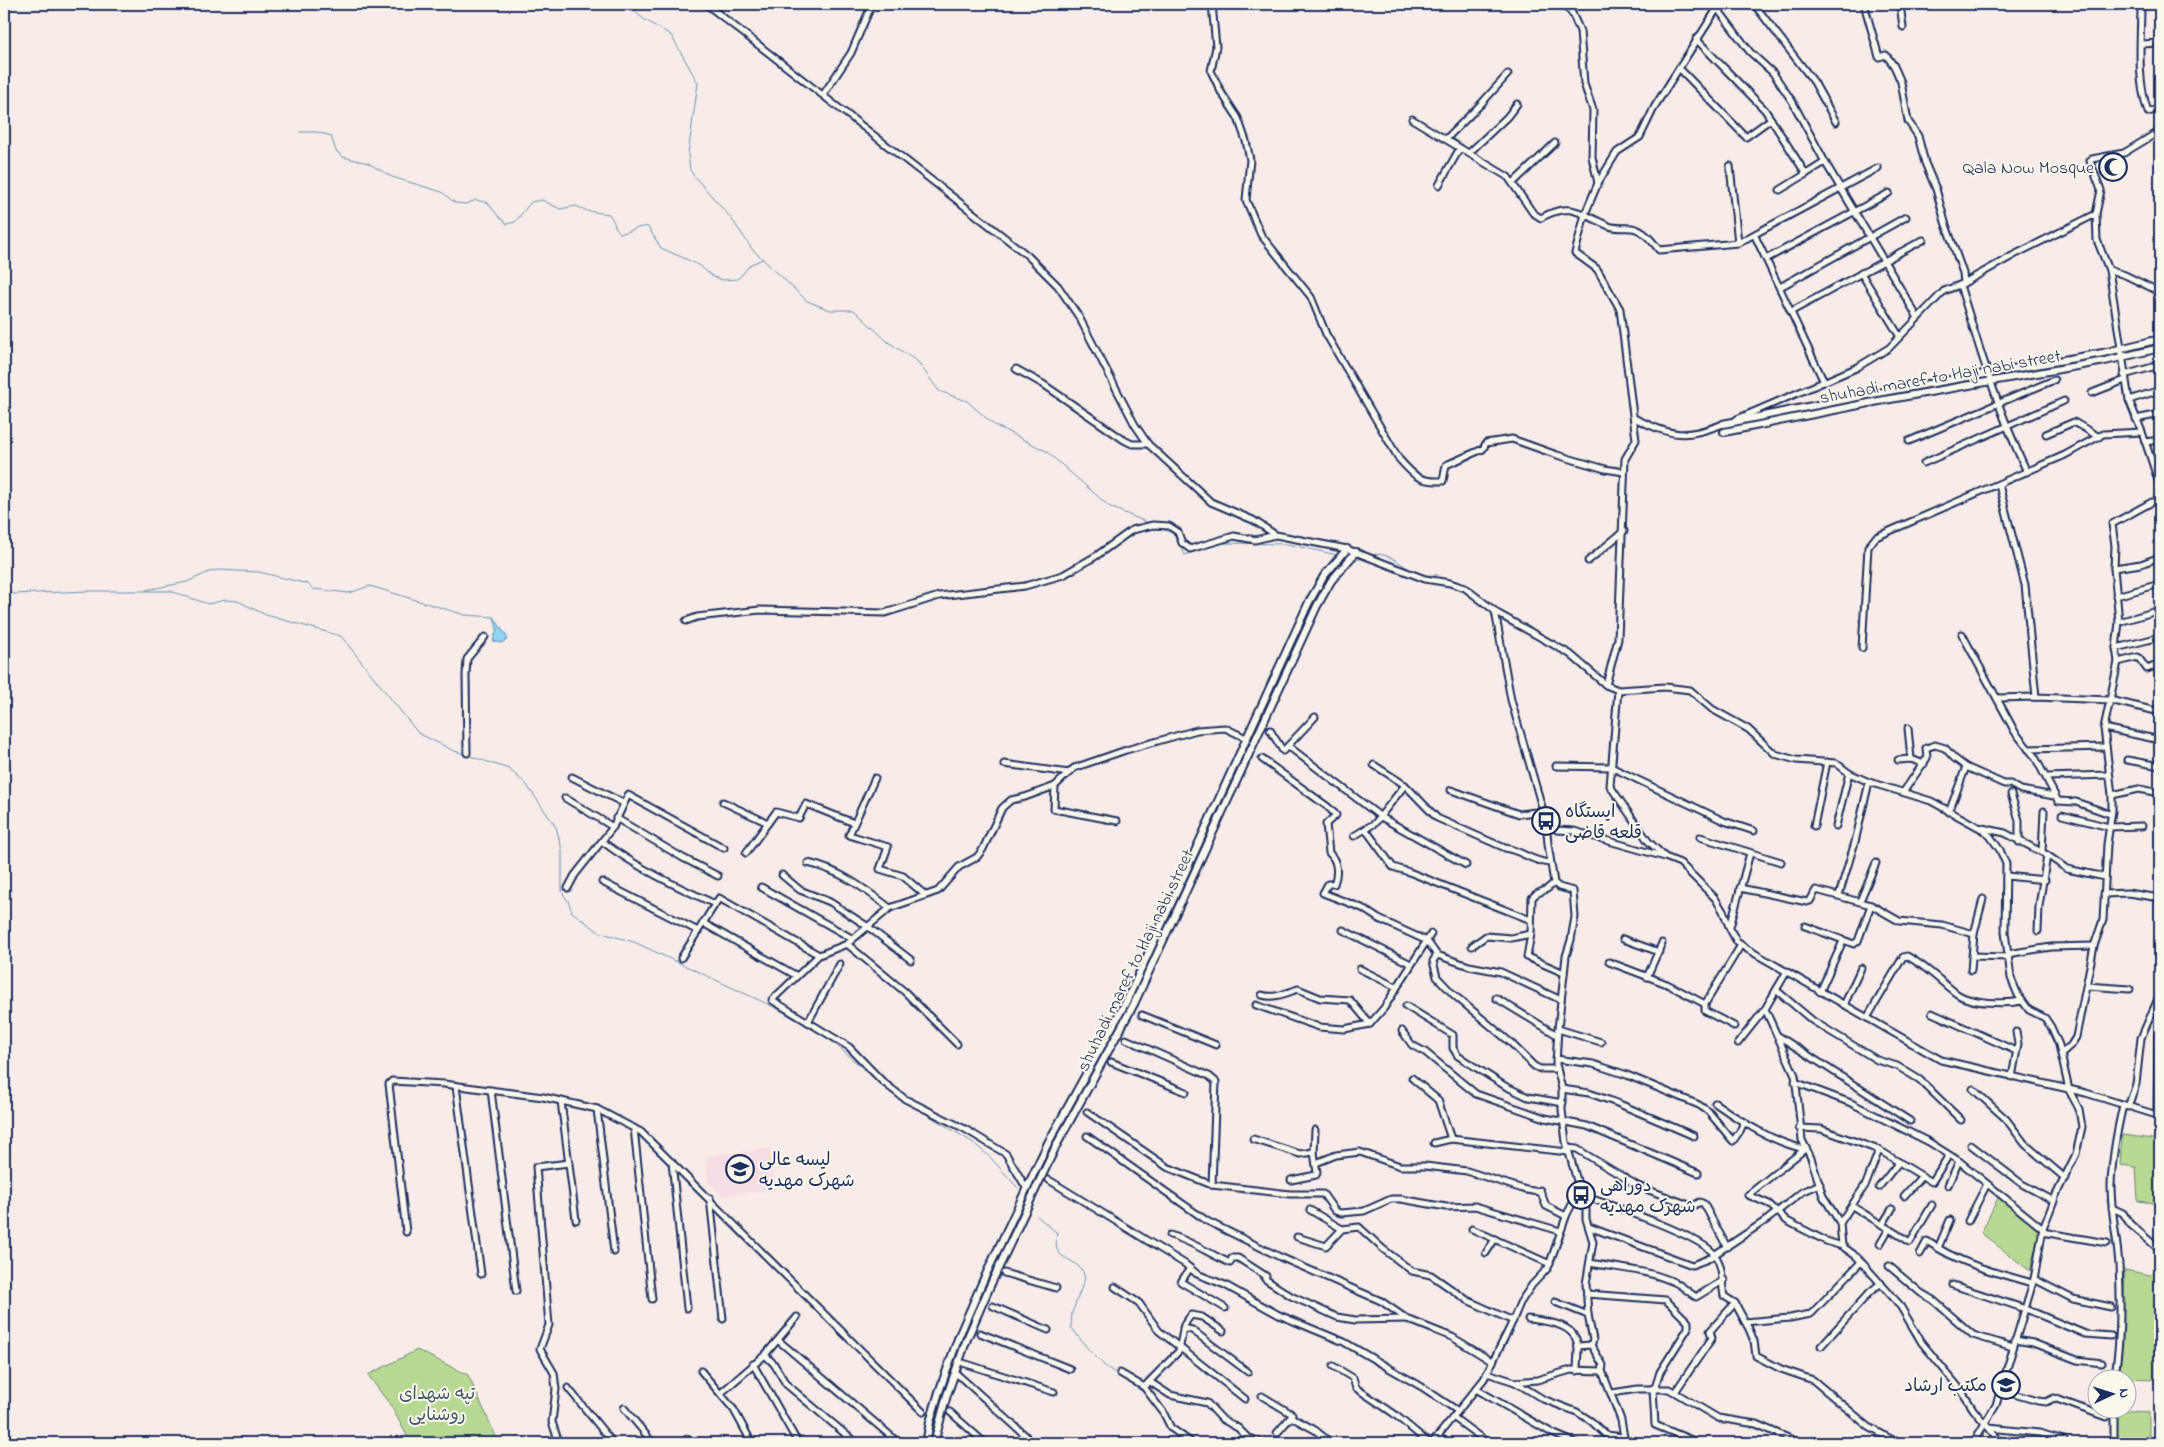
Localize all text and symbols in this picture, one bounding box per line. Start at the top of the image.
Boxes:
mosque icon: Qala Now Mosque [2098,152,2128,182]
place label: Qala Now Mosque [1962,156,2095,182]
street label: shuhadi maref to Haji nabi street [1818,344,2063,412]
place label: ایستگاه قلعه قاضی [1565,800,1642,847]
bus stop icon: ایستگاه قلعه قاضی [1531,806,1561,836]
street label: shuhadi maref to Haji nabi street [1072,845,1202,1076]
place label: لیسه عالی شهرک مهدیه [759,1148,855,1195]
school or university icon: لیسه عالی شهرک مهدیه [725,1154,755,1184]
place label: دوراهی شهرک مهدیه [1600,1174,1696,1221]
bus stop icon: دوراهی شهرک مهدیه [1566,1180,1596,1210]
school or university icon: مکتب ارشاد [1991,1370,2021,1400]
north arrow [2086,1370,2136,1420]
place label: مکتب ارشاد [1904,1374,1987,1400]
park label: تپه شهدای روشنایی [399,1382,476,1429]
text: N [2113,1388,2134,1399]

